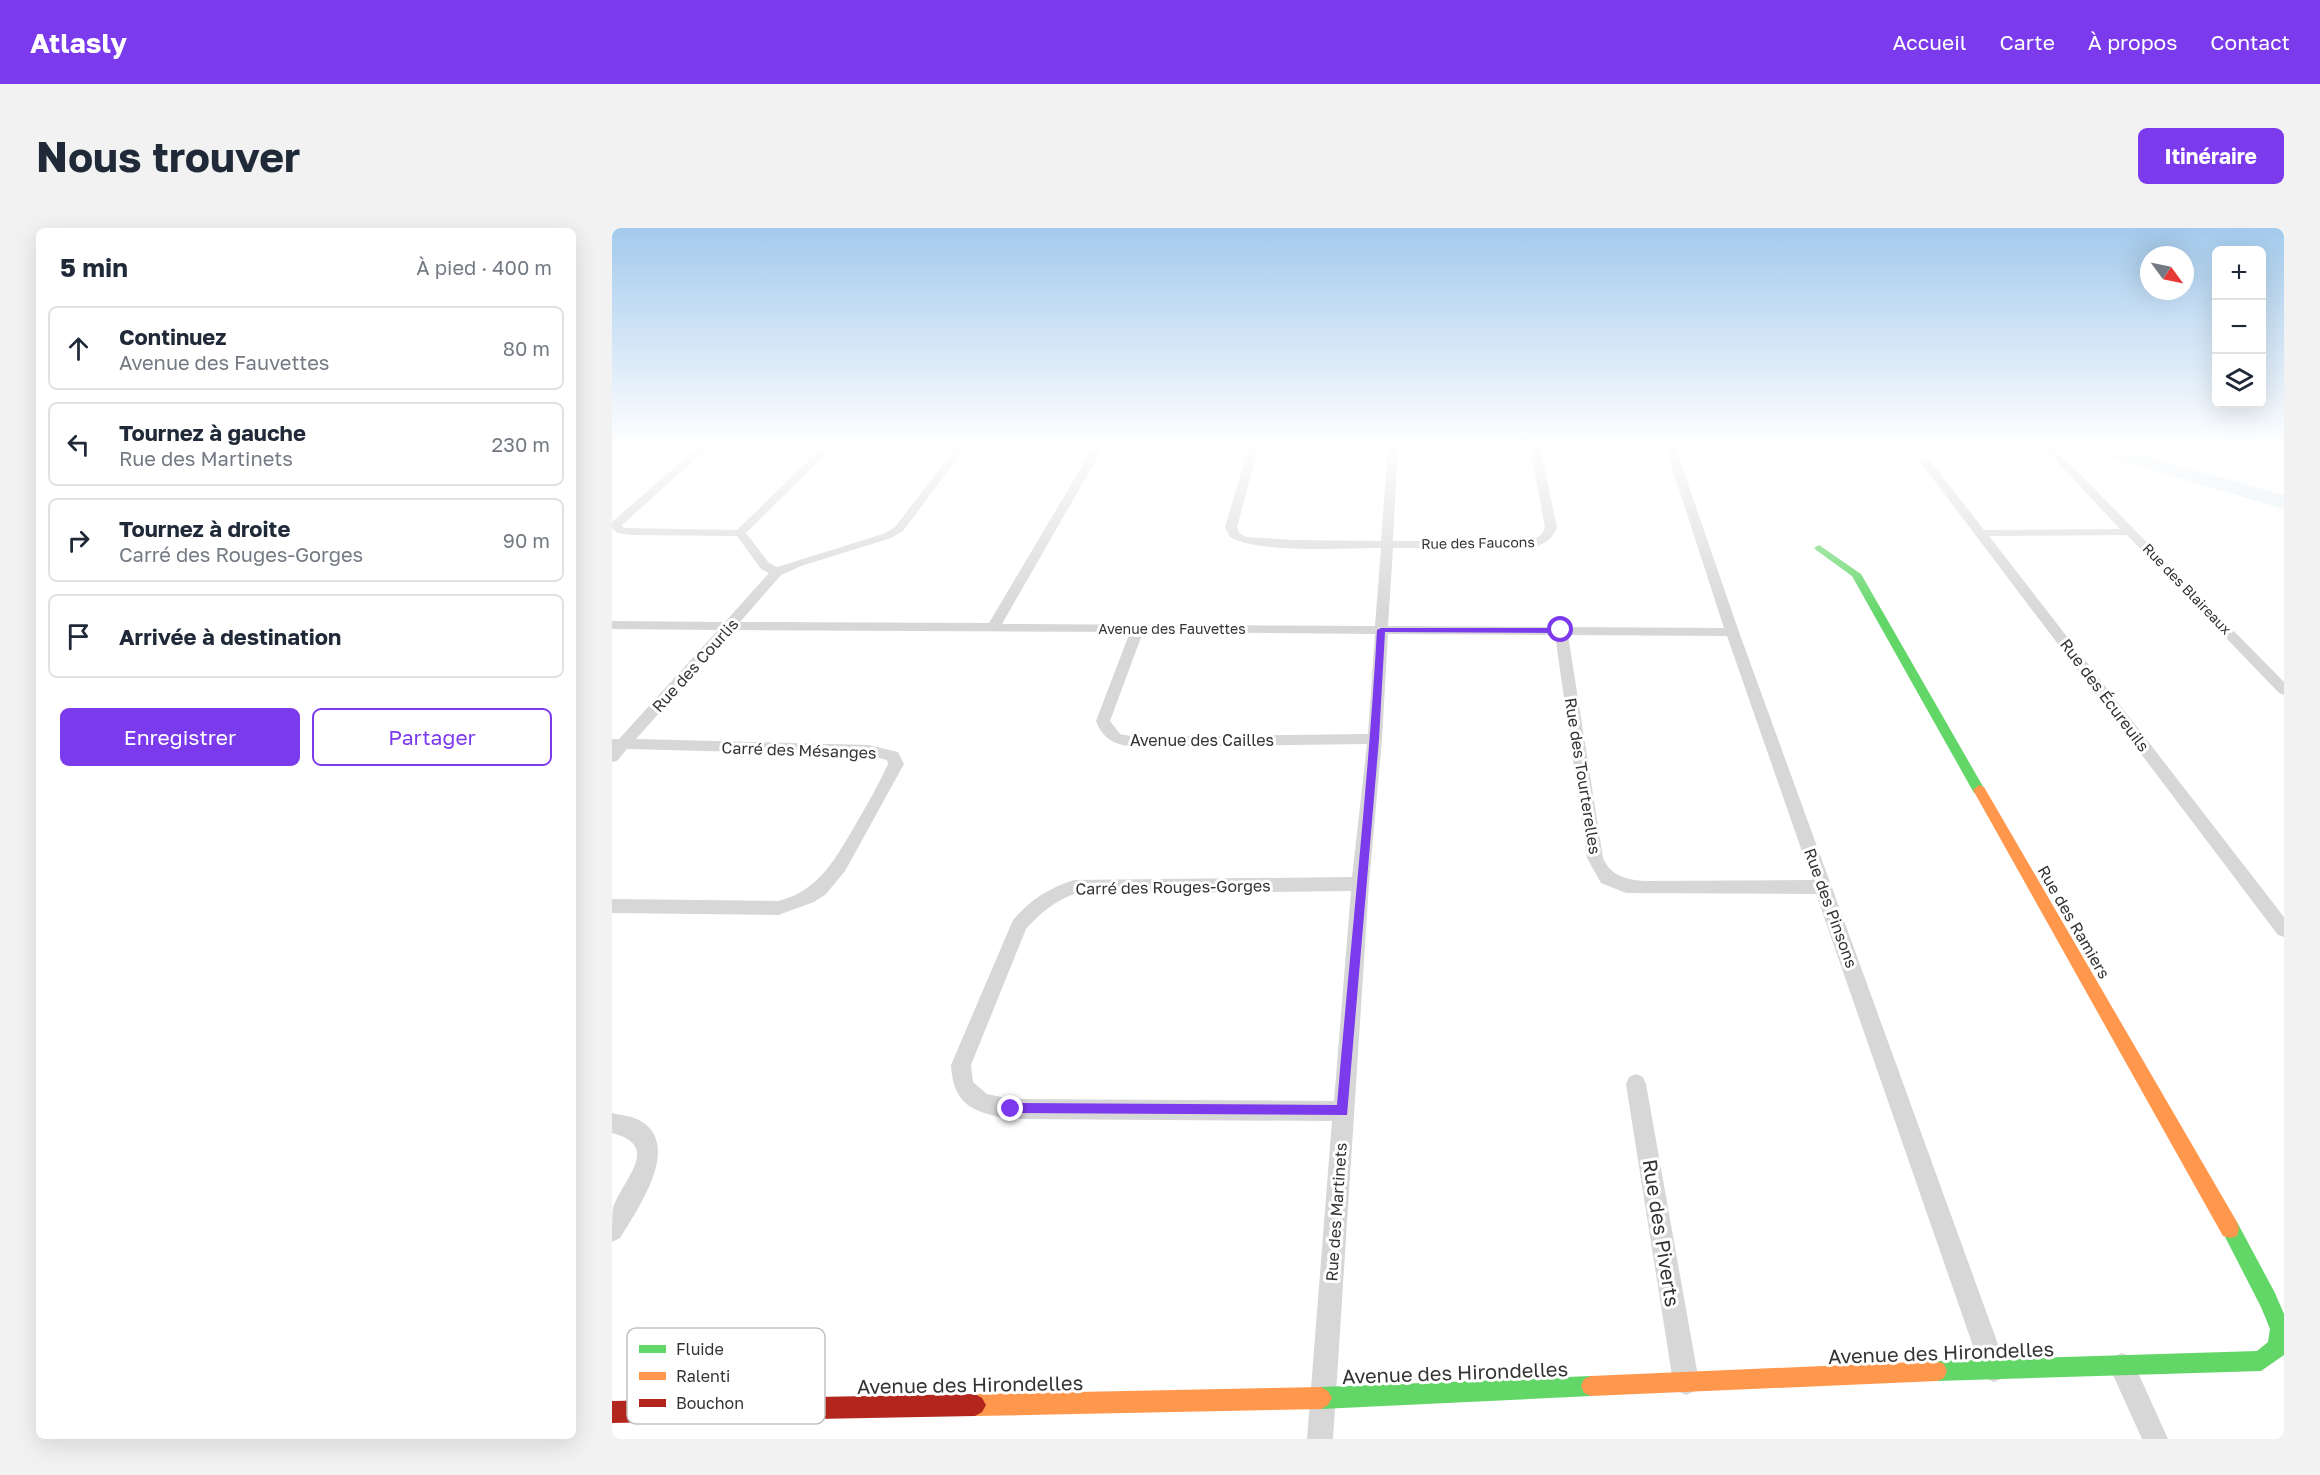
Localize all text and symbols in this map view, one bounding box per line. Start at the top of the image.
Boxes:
text: Atlasly [30,26,127,59]
text: Accueil [1893,29,1966,55]
text: Carte [1999,29,2055,55]
text: À propos [2088,29,2177,55]
text: Contact [2210,29,2290,55]
button: Itinéraire [2138,128,2284,184]
text: Nous trouver [36,131,300,181]
north arrow [2140,246,2194,300]
map controls [2212,246,2266,408]
button: + [2212,246,2266,300]
text: 5 min [60,252,128,283]
text: À pied · 400 m [416,255,552,279]
button: − [2212,300,2266,354]
text: Continuez [119,323,226,350]
icon: ahead [62,332,95,365]
text: 80 m [503,336,550,360]
text: Avenue des Fauvettes [119,350,329,374]
button: layers [2212,354,2266,408]
text: Tournez à gauche [119,419,306,446]
icon: left [62,428,95,461]
text: 230 m [492,432,550,456]
text: Rue des Martinets [119,446,293,470]
text: Tournez à droite [119,515,290,542]
icon: right [62,524,95,557]
text: 90 m [503,528,550,552]
street label: Rue des Faucons [1421,533,1535,552]
street label: Rue des Blaireaux [2140,540,2235,638]
text: Carré des Rouges-Gorges [119,542,363,566]
street label: Rue des Courlis [648,614,742,716]
route start [1547,616,1573,642]
icon: arrive [62,620,95,653]
street label: Avenue des Fauvettes [1098,620,1246,637]
text: Arrivée à destination [119,623,341,650]
street label: Rue des Écureuils [2056,635,2154,755]
street label: Rue des Tourterelles [1561,696,1605,856]
button: Enregistrer [60,708,300,766]
button: Partager [312,708,552,766]
street label: Avenue des Cailles [1130,730,1274,750]
street label: Carré des Mésanges [721,737,877,763]
street label: Rue des Pinsons [1800,845,1862,971]
street label: Rue des Ramiers [2034,862,2114,982]
street label: Carré des Rouges-Gorges [1075,875,1271,899]
route end [997,1095,1023,1121]
street label: Rue des Martinets [1321,1142,1351,1282]
street label: Rue des Piverts [1638,1157,1685,1308]
legend [627,1328,825,1424]
street label: Avenue des Hirondelles [1827,1336,2054,1368]
text: Fluide [676,1339,724,1359]
street label: Avenue des Hirondelles [1341,1356,1568,1388]
text: Ralenti [676,1366,730,1386]
street label: Avenue des Hirondelles [857,1370,1083,1398]
text: Bouchon [676,1393,744,1413]

